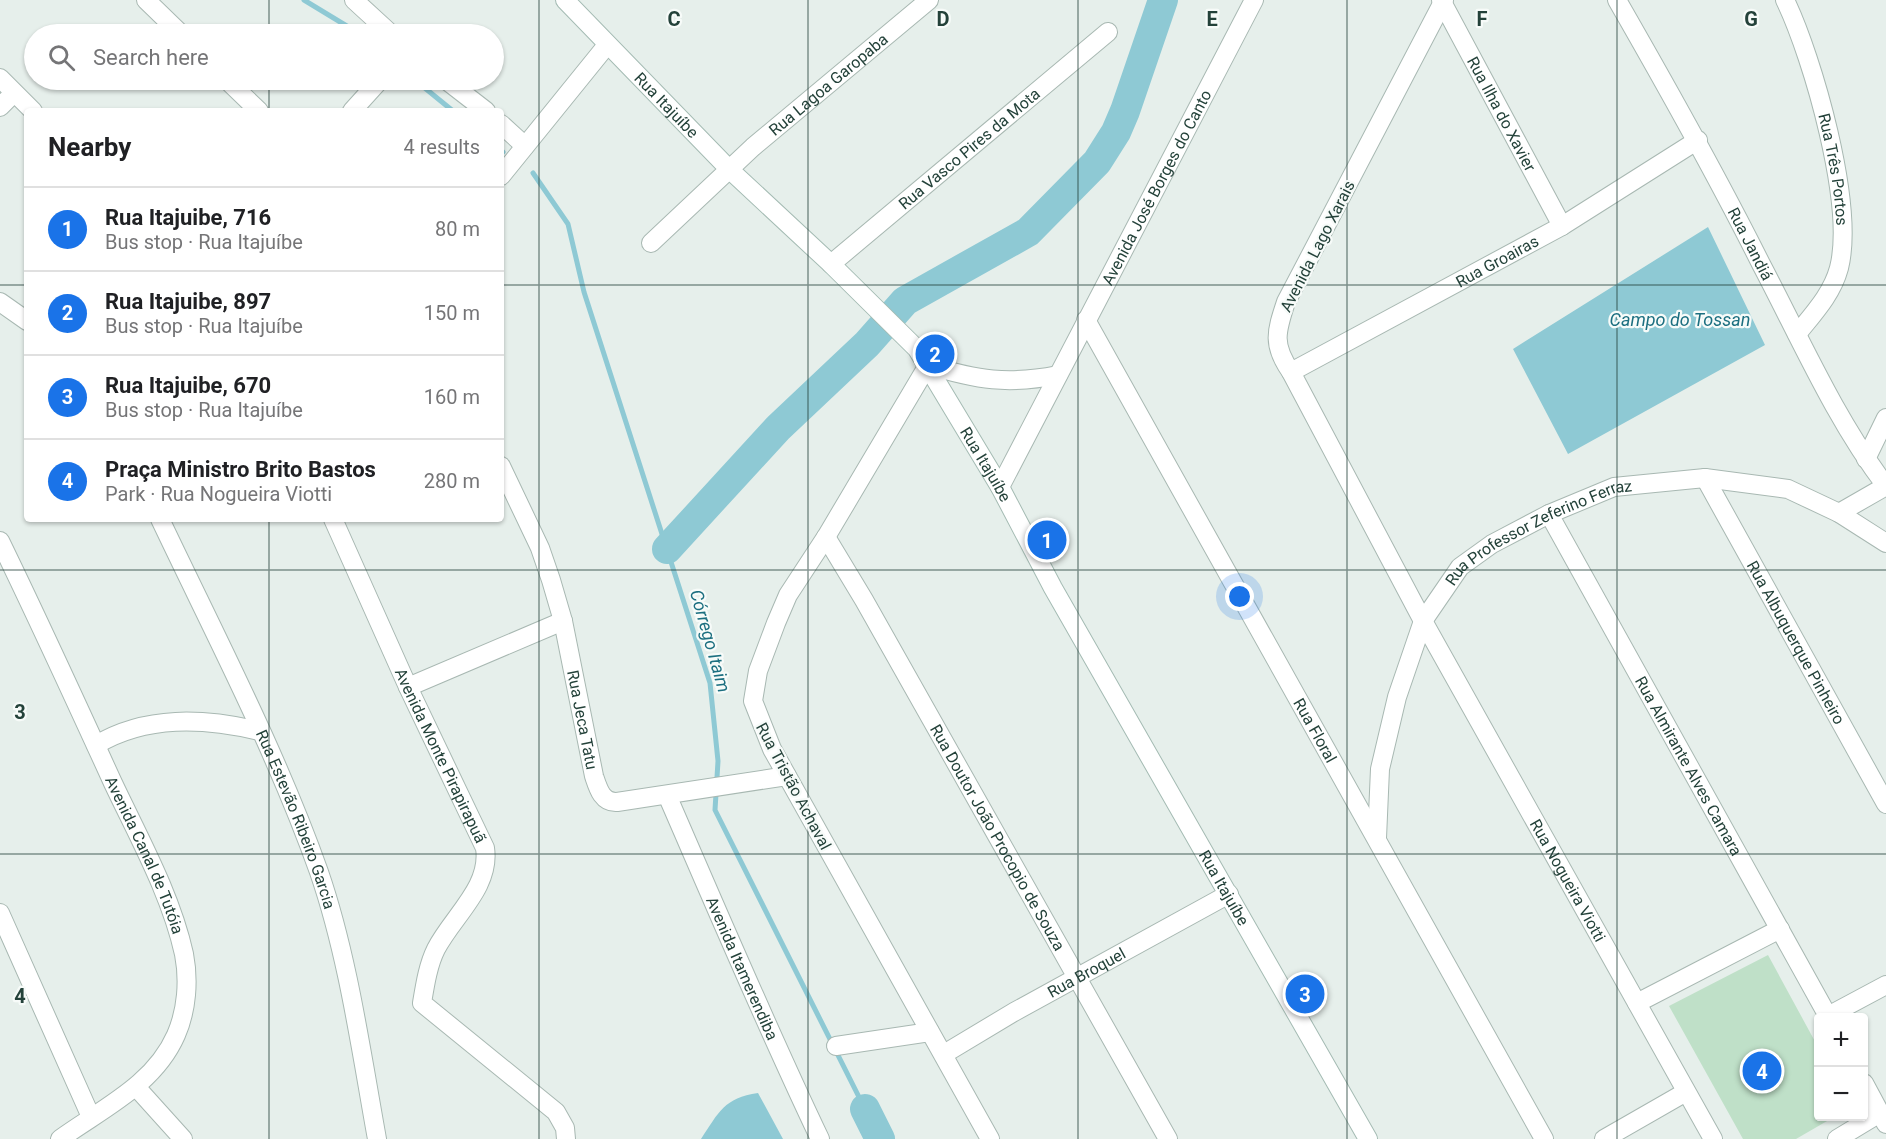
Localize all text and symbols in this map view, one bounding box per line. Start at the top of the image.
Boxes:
text: C [667,7,681,31]
text: D [937,7,950,31]
text: E [1206,7,1218,31]
text: F [1477,7,1488,31]
text: G [1744,7,1758,31]
search box [24,24,504,90]
street label: Rua Lagoa Garopaba [765,30,892,140]
icon: search [45,41,78,74]
text: Search here [93,45,209,70]
street label: Rua Ilha do Xavier [1463,53,1540,175]
street label: Rua Itajuíbe [630,68,702,142]
street label: Rua Vasco Pires da Mota [895,84,1044,213]
street label: Avenida José Borges do Canto [1098,87,1216,288]
street label: Rua Três Portos [1814,111,1851,226]
text: Nearby [48,132,131,162]
text: 4 results [404,135,480,159]
street label: Avenida Lago Xarais [1276,177,1359,315]
street label: Rua Jandiá [1724,204,1777,284]
text: Rua Itajuibe, 716 [105,205,271,230]
text: 1 [62,217,73,241]
text: 80 m [435,217,480,241]
text: Bus stop · Rua Itajuíbe [105,230,303,254]
street label: Rua Groairas [1453,231,1542,291]
text: Rua Itajuibe, 897 [105,289,271,314]
text: 2 [62,301,73,325]
text: 150 m [424,301,480,325]
water label: Campo do Tossan [1610,309,1750,330]
text: Bus stop · Rua Itajuíbe [105,314,303,338]
pin: 2 [916,332,954,376]
text: Rua Itajuibe, 670 [105,373,271,398]
text: 3 [62,385,73,409]
text: 160 m [424,385,480,409]
text: Bus stop · Rua Itajuíbe [105,398,303,422]
street label: Rua Itajuíbe [956,423,1015,505]
text: Praça Ministro Brito Bastos [105,457,376,482]
text: 4 [62,469,73,493]
text: 280 m [424,469,480,493]
street label: Rua Professor Zeferino Ferraz [1441,476,1633,589]
text: Park · Rua Nogueira Viotti [105,482,332,506]
pin: 1 [1028,518,1066,562]
street label: Rua Albuquerque Pinheiro [1743,558,1849,728]
your location [1225,582,1254,611]
water label: Córrego Itaim [686,587,735,695]
street label: Avenida Monte Pirapirapuã [391,665,490,846]
street label: Rua Jeca Tatu [563,668,601,771]
street label: Rua Almirante Alves Camara [1631,673,1746,859]
street label: Rua Floral [1289,695,1341,766]
text: 3 [14,700,26,724]
street label: Rua Tristão Achaval [752,720,835,853]
street label: Rua Doutor João Procopio de Souza [926,721,1069,954]
street label: Rua Estevão Ribeiro Garcia [252,727,339,911]
street label: Avenida Canal de Tutóia [101,773,187,936]
street label: Rua Nogueira Viotti [1526,816,1610,945]
street label: Rua Itajuíbe [1195,847,1253,929]
street label: Avenida Itamerendiba [702,894,782,1043]
street label: Rua Broquel [1044,944,1129,1002]
pin: 3 [1286,972,1324,1016]
text: 4 [14,984,26,1008]
map controls [1814,1013,1868,1121]
button: + [1814,1013,1868,1067]
pin: 4 [1742,1048,1782,1094]
button: − [1814,1067,1868,1121]

